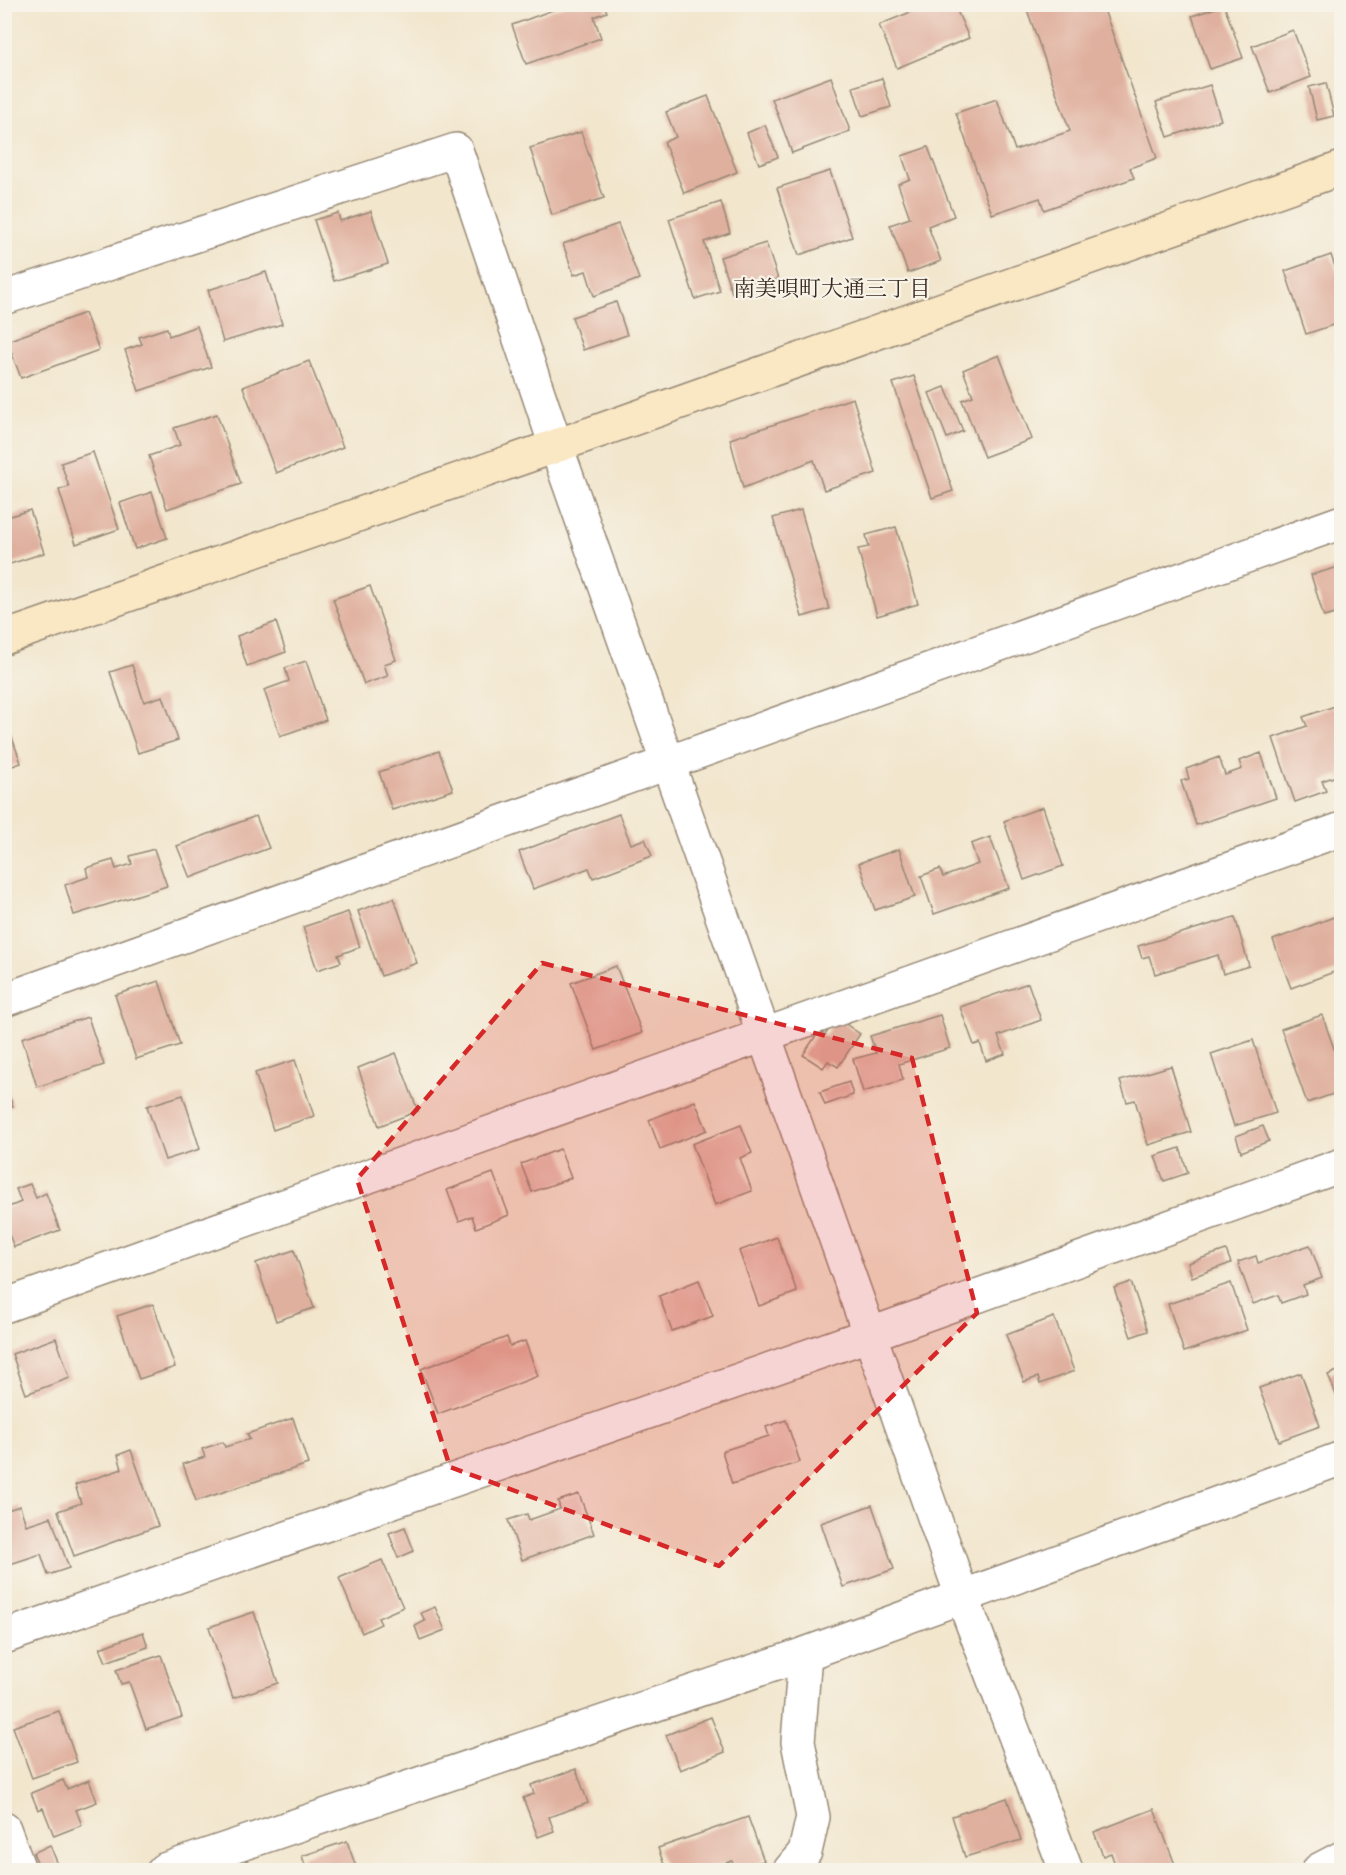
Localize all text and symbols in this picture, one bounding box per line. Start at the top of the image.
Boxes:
district label: 南美唄町大通三丁目 [733,277,931,301]

